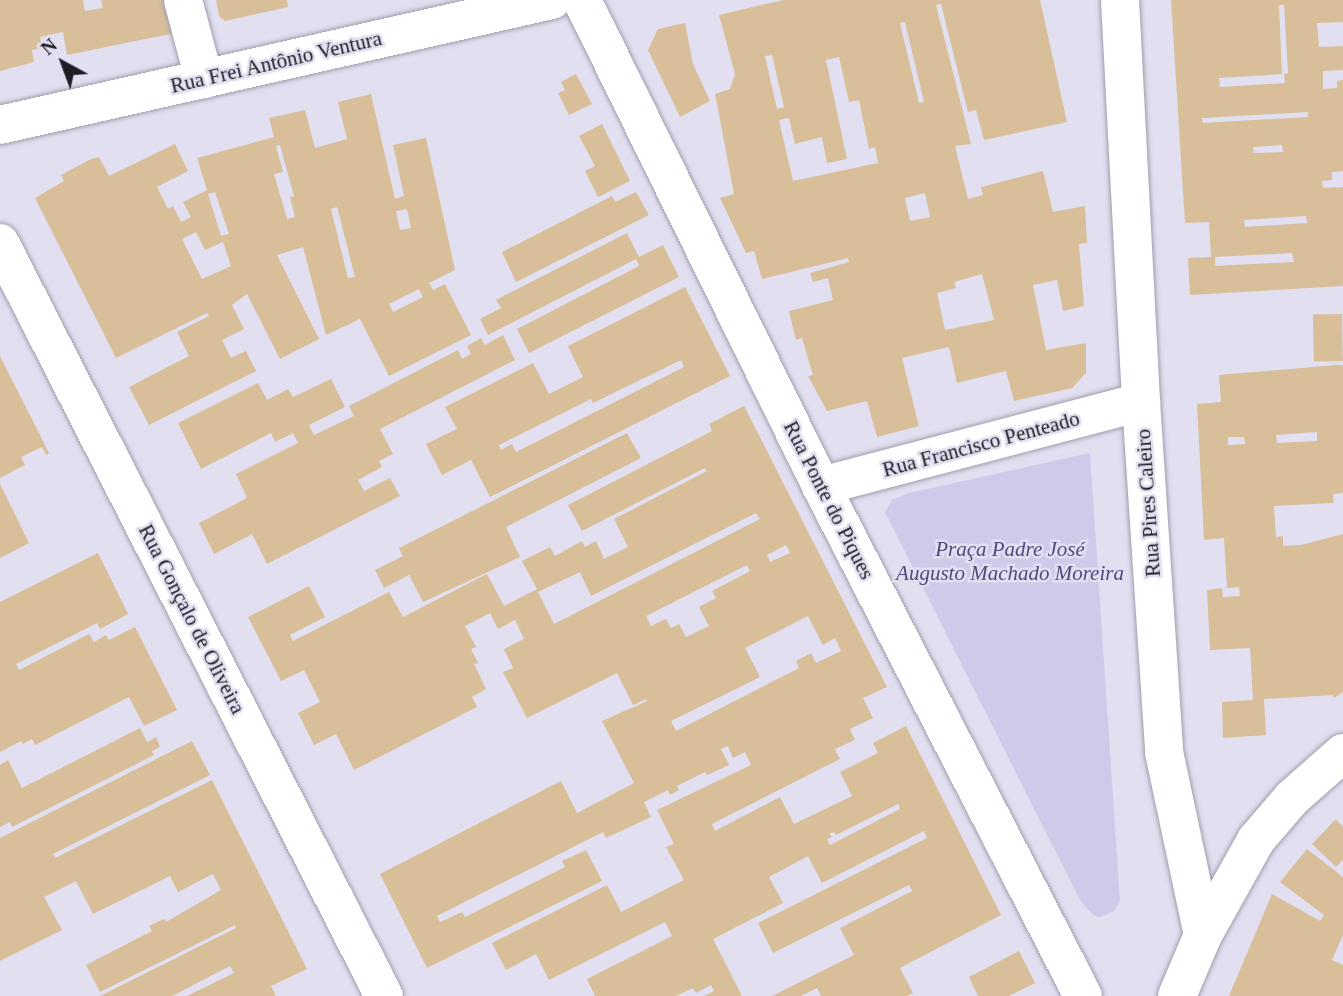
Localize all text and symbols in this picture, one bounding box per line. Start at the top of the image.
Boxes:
street label: Rua Frei Antônio Ventura [167,25,385,99]
north arrow [28,28,98,98]
text: N [37,34,61,59]
street label: Rua Francisco Penteado [880,406,1082,482]
street label: Rua Ponte do Piques [778,417,880,583]
street label: Rua Pires Caleiro [1130,428,1166,578]
street label: Rua Gonçalo de Oliveira [133,520,251,718]
park label: Praça Padre José Augusto Machado Moreira [896,536,1124,586]

